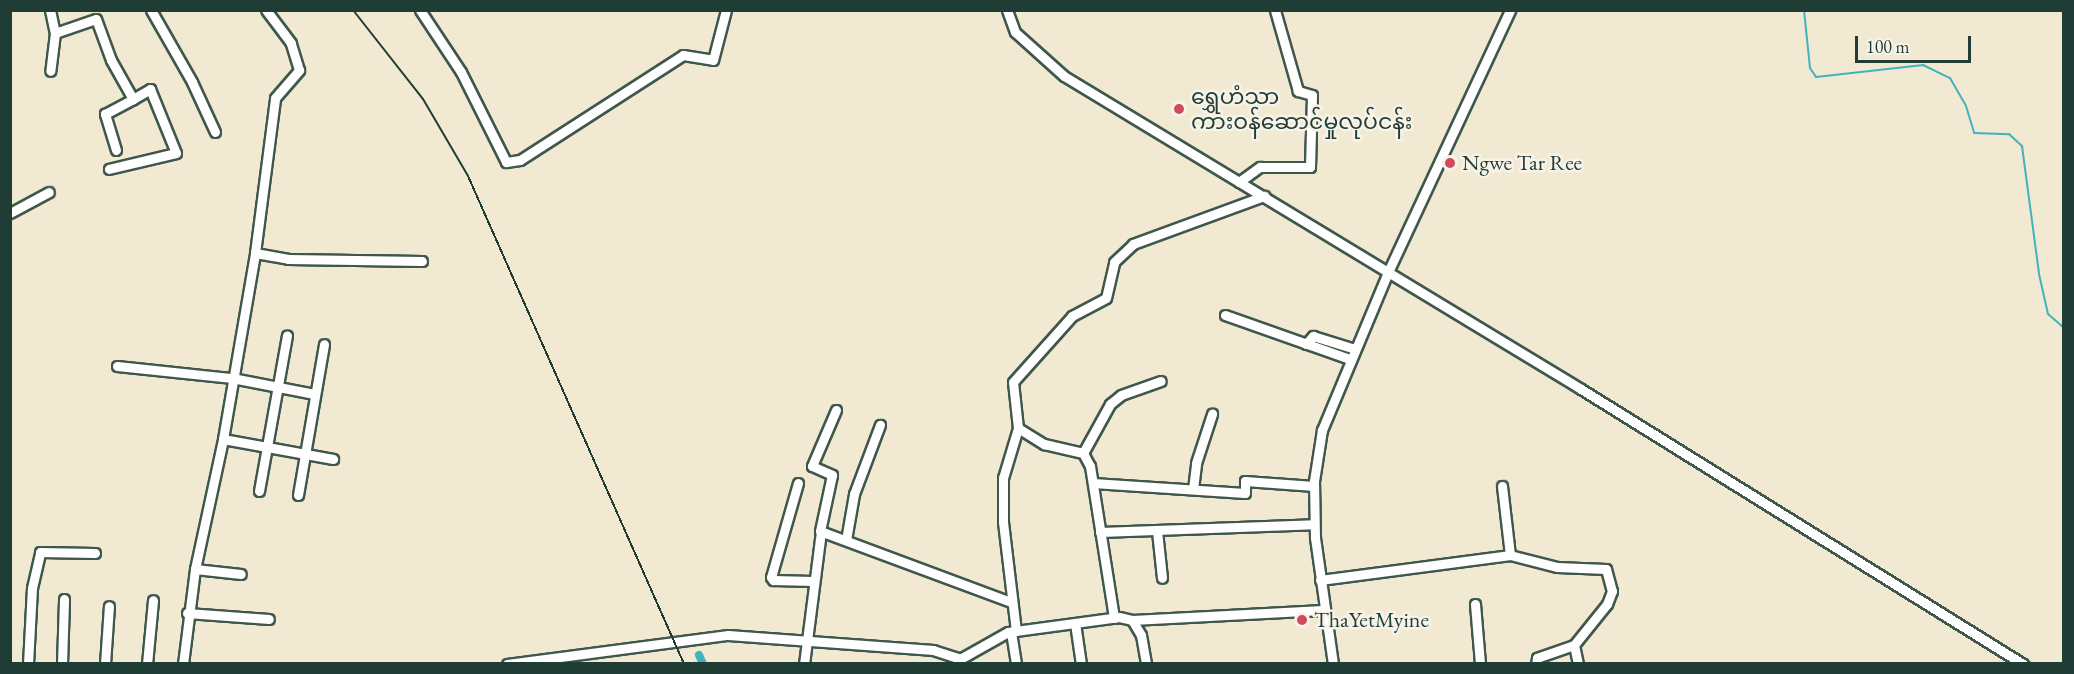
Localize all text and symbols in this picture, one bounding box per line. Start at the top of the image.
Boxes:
scale bar [1858,24,1974,62]
text: 100 m [1866,35,1910,58]
place label: ရွှေဟံသာ ကားဝန်ဆောင်မှုလုပ်ငန်း [1191,83,1412,134]
marker: ရွှေဟံသာ ကားဝန်ဆောင်မှုလုပ်ငန်း [1172,102,1186,116]
place label: Ngwe Tar Ree [1462,150,1582,176]
marker: Ngwe Tar Ree [1443,156,1457,170]
place label: ThaYetMyine [1314,607,1429,633]
marker: ThaYetMyine [1295,613,1309,627]

